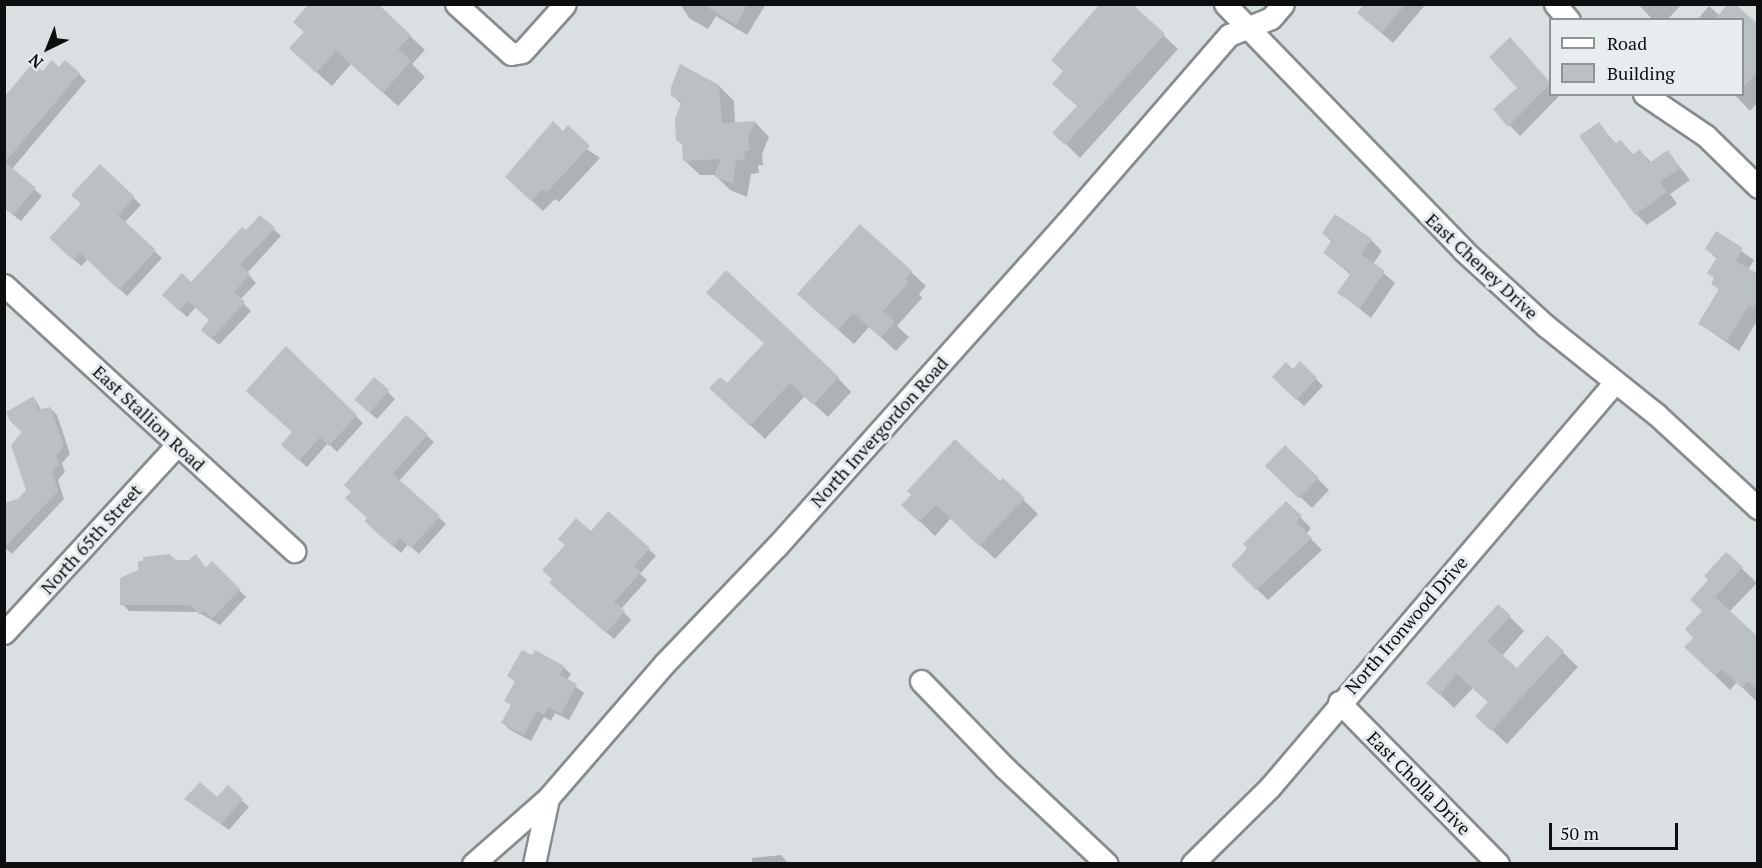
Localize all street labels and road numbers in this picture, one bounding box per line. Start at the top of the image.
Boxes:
street label: East Cheney Drive [1421,209,1543,323]
street label: North Invergordon Road [806,352,952,512]
street label: East Stallion Road [89,361,209,475]
street label: North 65th Street [36,480,146,598]
street label: North Ironwood Drive [1340,552,1472,698]
street label: East Cholla Drive [1363,727,1475,839]

